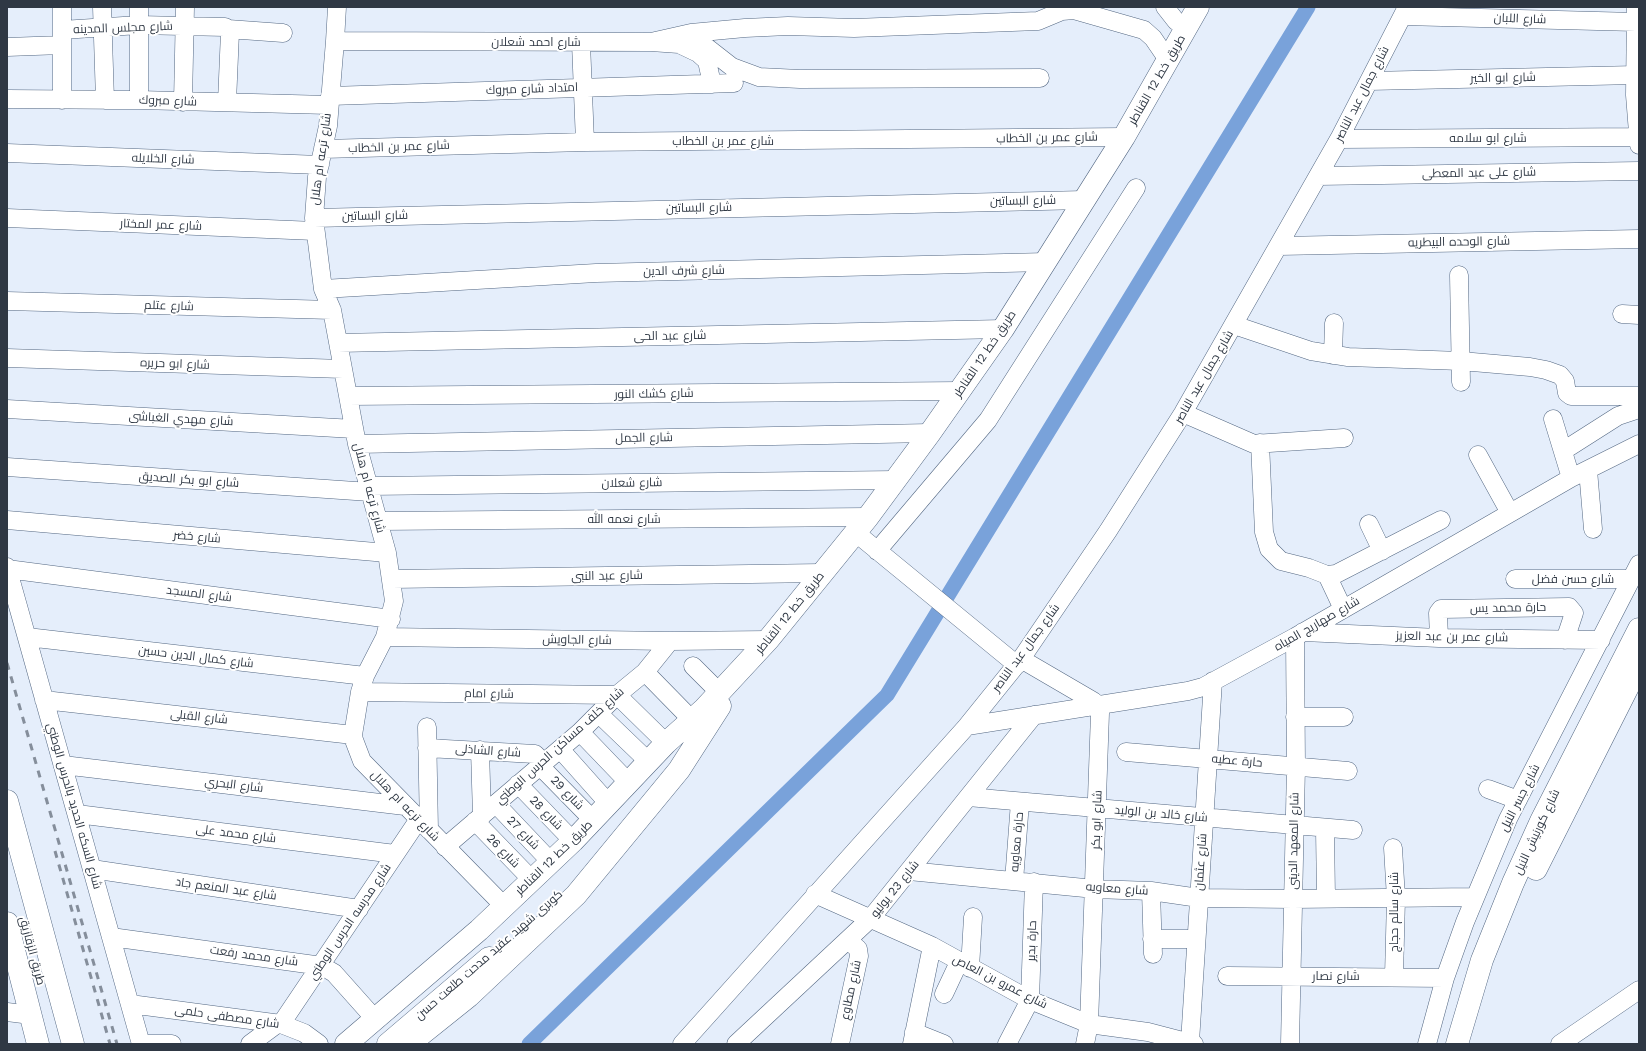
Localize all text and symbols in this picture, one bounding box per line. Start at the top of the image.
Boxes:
street label: شارع اللبان [1493,11,1547,27]
street label: شارع مجلس المدينه [73,19,173,37]
street label: طريق خط 12 القناطر [1125,33,1189,127]
street label: شارع احمد شعلان [491,35,581,49]
street label: شارع جمال عبد الناصر [1332,44,1392,144]
street label: شارع ابو الخير [1470,70,1536,86]
street label: امتداد شارع مبروك [486,80,578,98]
street label: شارع مبروك [139,93,197,109]
street label: شارع ترعه ام هلال [307,112,335,206]
street label: شارع عمر بن الخطاب [996,130,1098,146]
street label: شارع ابو سلامه [1449,131,1527,145]
street label: شارع عمر بن الخطاب [672,134,774,148]
street label: شارع عمر بن الخطاب [348,138,450,156]
street label: شارع الخلايله [131,151,195,167]
street label: شارع على عبد المعطى [1422,165,1536,181]
street label: شارع البساتين [990,193,1056,209]
street label: شارع البساتين [666,200,732,216]
street label: شارع البساتين [342,208,408,224]
street label: شارع عمر المختار [120,216,202,234]
street label: شارع الوحده البيطريه [1408,234,1510,250]
street label: شارع شرف الدين [643,263,725,279]
street label: شارع عتلم [144,298,194,314]
street label: طريق خط 12 القناطر [951,308,1019,400]
street label: شارع عبد الحى [633,328,707,344]
street label: شارع جمال عبد الناصر [1171,328,1237,426]
street label: شارع ابو حريره [140,356,210,372]
street label: شارع كشك النور [614,386,694,402]
street label: شارع مهدي الغباشى [128,409,234,429]
street label: شارع الجمل [615,430,673,446]
street label: شارع ترعه ام هلال [350,441,388,535]
street label: شارع ابو بكر الصديق [138,469,240,491]
street label: شارع شعلان [601,475,663,491]
street label: شارع نعمه الله [587,512,661,526]
street label: شارع خضر [173,528,221,546]
street label: شارع عبد النبى [571,568,643,584]
street label: طريق خط 12 القناطر [753,569,827,657]
street label: شارع حسن فضل [1532,572,1614,586]
street label: شارع المسجد [165,583,233,605]
street label: شارع صهاريج المياه [1272,594,1362,654]
street label: حارة محمد يس [1470,600,1546,616]
street label: شارع جمال عبد الناصر [989,601,1063,695]
street label: شارع عمر بن عبد العزيز [1396,629,1508,645]
street label: شارع الجاويش [542,632,612,648]
street label: شارع كمال الدين حسين [138,643,254,671]
street label: شارع خلف مساكن الحرس الوطني [493,685,627,807]
street label: شارع امام [464,686,514,702]
street label: شارع القبلى [170,707,228,727]
street label: شارع السكه الحديد بالحرس الوطني [43,721,105,891]
street label: شارع الشاذلى [455,742,521,760]
street label: حارة عطيه [1211,752,1263,770]
street label: شارع جسر النيل [1497,762,1543,834]
street label: شارع ترعه ام هلال [368,768,442,844]
street label: شارع 29 [547,773,587,813]
street label: شارع البحري [204,774,264,796]
street label: شارع كورنيش النيل [1511,787,1563,877]
street label: شارع ابو بكر [1089,790,1105,850]
street label: شارع المعهد الدينى [1286,792,1302,890]
street label: شارع 28 [526,793,566,833]
street label: شارع خالد بن الوليد [1114,803,1208,825]
street label: حارة معاويه [1007,811,1027,873]
street label: شارع 27 [504,813,542,853]
street label: طريق خط 12 القناطر [513,818,595,898]
street label: شارع محمد على [195,822,277,846]
street label: شارع 26 [483,831,523,871]
street label: شارع عثمان [1192,833,1210,891]
street label: شارع 23 يوليو [868,858,922,920]
street label: شارع مدرسه الحرس الوطني [306,861,394,983]
street label: شارع سالم حجاج [1387,872,1401,952]
street label: شارع عبد المنعم جاد [174,875,278,903]
street label: شارع معاويه [1085,880,1149,898]
street label: كوبرى شهيد عقيد مدحت طلعت حسن [412,887,566,1023]
street label: طريق الزقازيق [16,915,48,987]
street label: حارة بدير [1024,920,1040,962]
street label: شارع محمد رفعت [209,943,299,969]
street label: شارع عمرو بن العاص [950,952,1050,1012]
street label: شارع مطاوع [838,959,864,1021]
street label: شارع نصار [1312,969,1360,983]
street label: شارع مصطفى حلمى [174,1003,280,1031]

